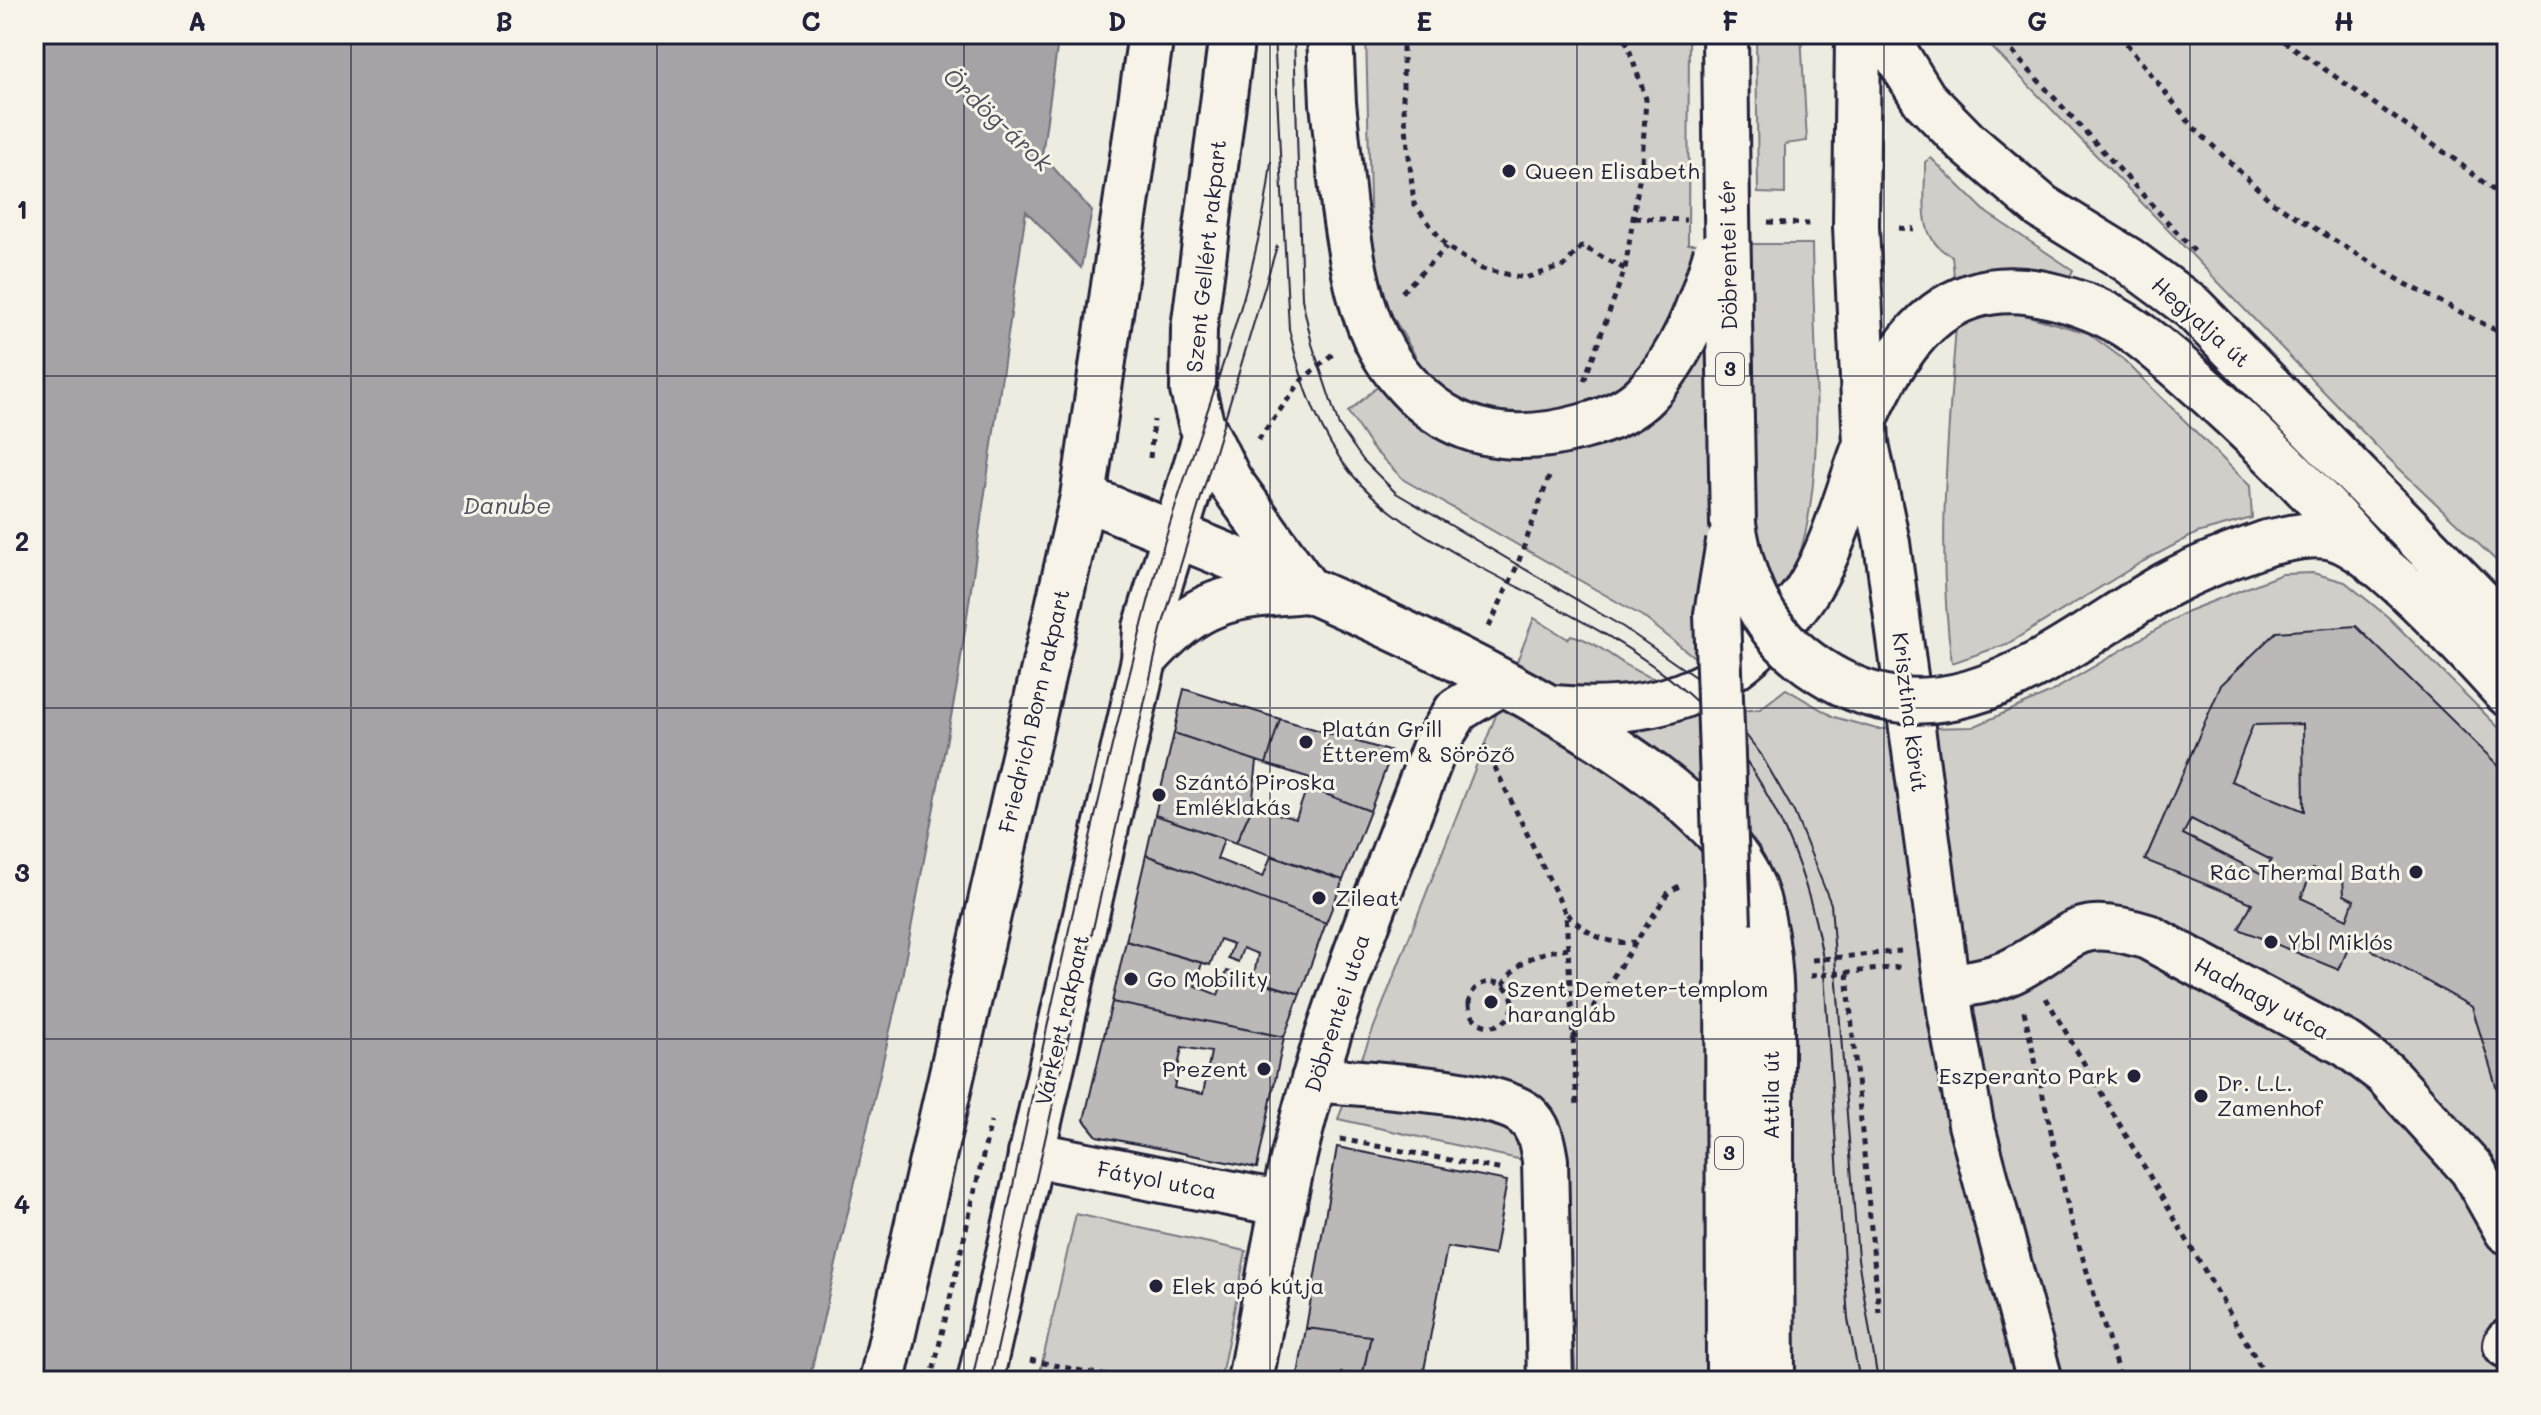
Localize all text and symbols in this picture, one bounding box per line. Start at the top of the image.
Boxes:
text: A [188,4,206,38]
text: B [495,4,513,38]
text: C [801,4,821,38]
text: D [1108,4,1126,38]
text: E [1416,4,1432,38]
text: F [1722,4,1738,38]
text: G [2027,4,2047,38]
text: H [2334,4,2354,38]
water label: Ördög-árok [937,60,1060,178]
street label: Szent Gellért rakpart [1179,138,1232,374]
place label: Queen Elisabeth [1525,156,1700,185]
marker: Queen Elisabeth [1500,162,1518,180]
street label: Döbrentei tér [1712,180,1743,330]
text: 1 [16,192,28,226]
street label: Hegyalja út [2146,270,2257,373]
road number: 3 [1716,353,1744,385]
water label: Danube [463,489,551,520]
text: 2 [15,524,29,558]
street label: Friedrich Born rakpart [991,586,1076,836]
street label: Krisztina körút [1886,630,1935,794]
place label: Platán Grill Étterem & Söröző [1322,714,1515,768]
marker: Platán Grill Étterem & Söröző [1297,733,1315,751]
place label: Szántó Piroska Emléklakás [1175,767,1336,821]
marker: Szántó Piroska Emléklakás [1150,786,1168,804]
text: 3 [14,855,30,889]
place label: Rác Thermal Bath [2210,857,2400,886]
marker: Rác Thermal Bath [2407,863,2425,881]
place label: Zileat [1335,883,1399,912]
marker: Zileat [1310,889,1328,907]
place label: Ybl Miklós [2287,927,2393,956]
street label: Döbrentei utca [1297,930,1376,1096]
street label: Várkert rakpart [1028,932,1095,1108]
marker: Ybl Miklós [2262,933,2280,951]
street label: Hadnagy utca [2190,950,2335,1045]
place label: Go Mobility [1147,964,1268,993]
marker: Go Mobility [1122,970,1140,988]
place label: Szent Demeter-templom harangláb [1507,974,1768,1028]
marker: Szent Demeter-templom harangláb [1482,993,1500,1011]
street label: Attila út [1756,1050,1785,1140]
place label: Prezent [1162,1054,1248,1083]
marker: Prezent [1255,1060,1273,1078]
place label: Eszperanto Park [1939,1061,2118,1090]
marker: Eszperanto Park [2125,1067,2143,1085]
place label: Dr. L.L. Zamenhof [2217,1068,2323,1122]
marker: Dr. L.L. Zamenhof [2192,1087,2210,1105]
road number: 3 [1715,1137,1743,1169]
street label: Fátyol utca [1095,1154,1219,1205]
text: 4 [14,1187,30,1221]
place label: Elek apó kútja [1172,1271,1324,1300]
marker: Elek apó kútja [1147,1277,1165,1295]

